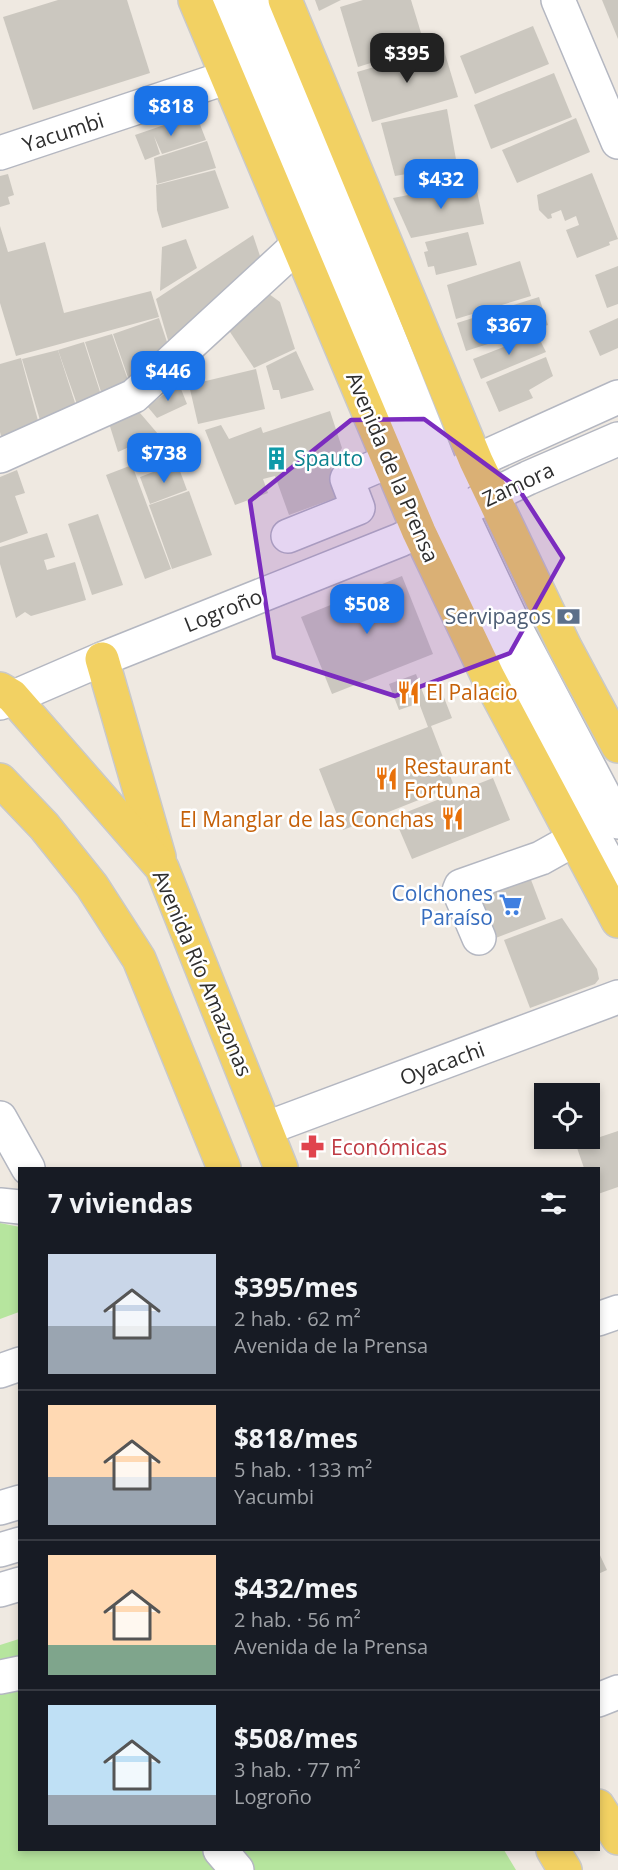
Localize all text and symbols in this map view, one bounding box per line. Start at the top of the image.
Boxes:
pin: $395 [371,33,443,84]
text: $395 [384,39,430,66]
pin: $818 [135,86,207,137]
text: $818 [148,92,194,119]
street label: Yacumbi [19,106,107,158]
pin: $432 [405,159,477,210]
text: $432 [418,165,464,192]
pin: $367 [473,305,545,356]
text: $367 [486,311,532,338]
pin: $446 [132,351,204,402]
text: $446 [145,357,191,384]
street label: Avenida de la Prensa [340,368,446,566]
pin: $738 [128,433,200,484]
text: $738 [141,439,187,466]
place label: Spauto [294,444,363,472]
building icon: Spauto [263,445,289,471]
street label: Zamora [478,455,558,513]
street label: Logroño [180,582,266,638]
pin: $508 [331,584,403,635]
text: $508 [344,590,390,617]
place label: Servipagos [445,602,551,630]
bank icon: Servipagos [556,603,582,629]
place label: El Palacio [426,678,518,706]
restaurant icon: El Palacio [395,679,421,705]
place label: Restaurant Fortuna [404,752,511,804]
restaurant icon: Restaurant Fortuna [373,765,399,791]
place label: El Manglar de las Conchas [180,805,434,833]
restaurant icon: El Manglar de las Conchas [439,806,465,832]
street label: Avenida Río Amazonas [147,866,259,1080]
place label: Colchones Paraíso [392,879,493,931]
supermarket icon: Colchones Paraíso [498,892,524,918]
street label: Oyacachi [396,1035,488,1091]
map controls [534,1083,600,1149]
button: locate [534,1083,600,1149]
place label: Económicas [331,1133,447,1161]
pharmacy icon: Económicas [300,1134,326,1160]
text: 7 viviendas [48,1185,193,1221]
icon: filters [537,1187,570,1220]
text: $395/mes [234,1269,358,1305]
icon: home [96,1278,168,1350]
text: 2 hab. · 62 m² [234,1305,361,1332]
text: Avenida de la Prensa [234,1332,428,1359]
text: $818/mes [234,1420,358,1456]
icon: home [96,1429,168,1501]
text: 5 hab. · 133 m² [234,1456,372,1483]
text: Yacumbi [234,1483,314,1510]
text: $432/mes [234,1570,358,1606]
icon: home [96,1579,168,1651]
text: 2 hab. · 56 m² [234,1606,361,1633]
text: Avenida de la Prensa [234,1633,428,1660]
text: $508/mes [234,1720,358,1756]
icon: home [96,1729,168,1801]
text: 3 hab. · 77 m² [234,1756,361,1783]
text: Logroño [234,1783,312,1810]

